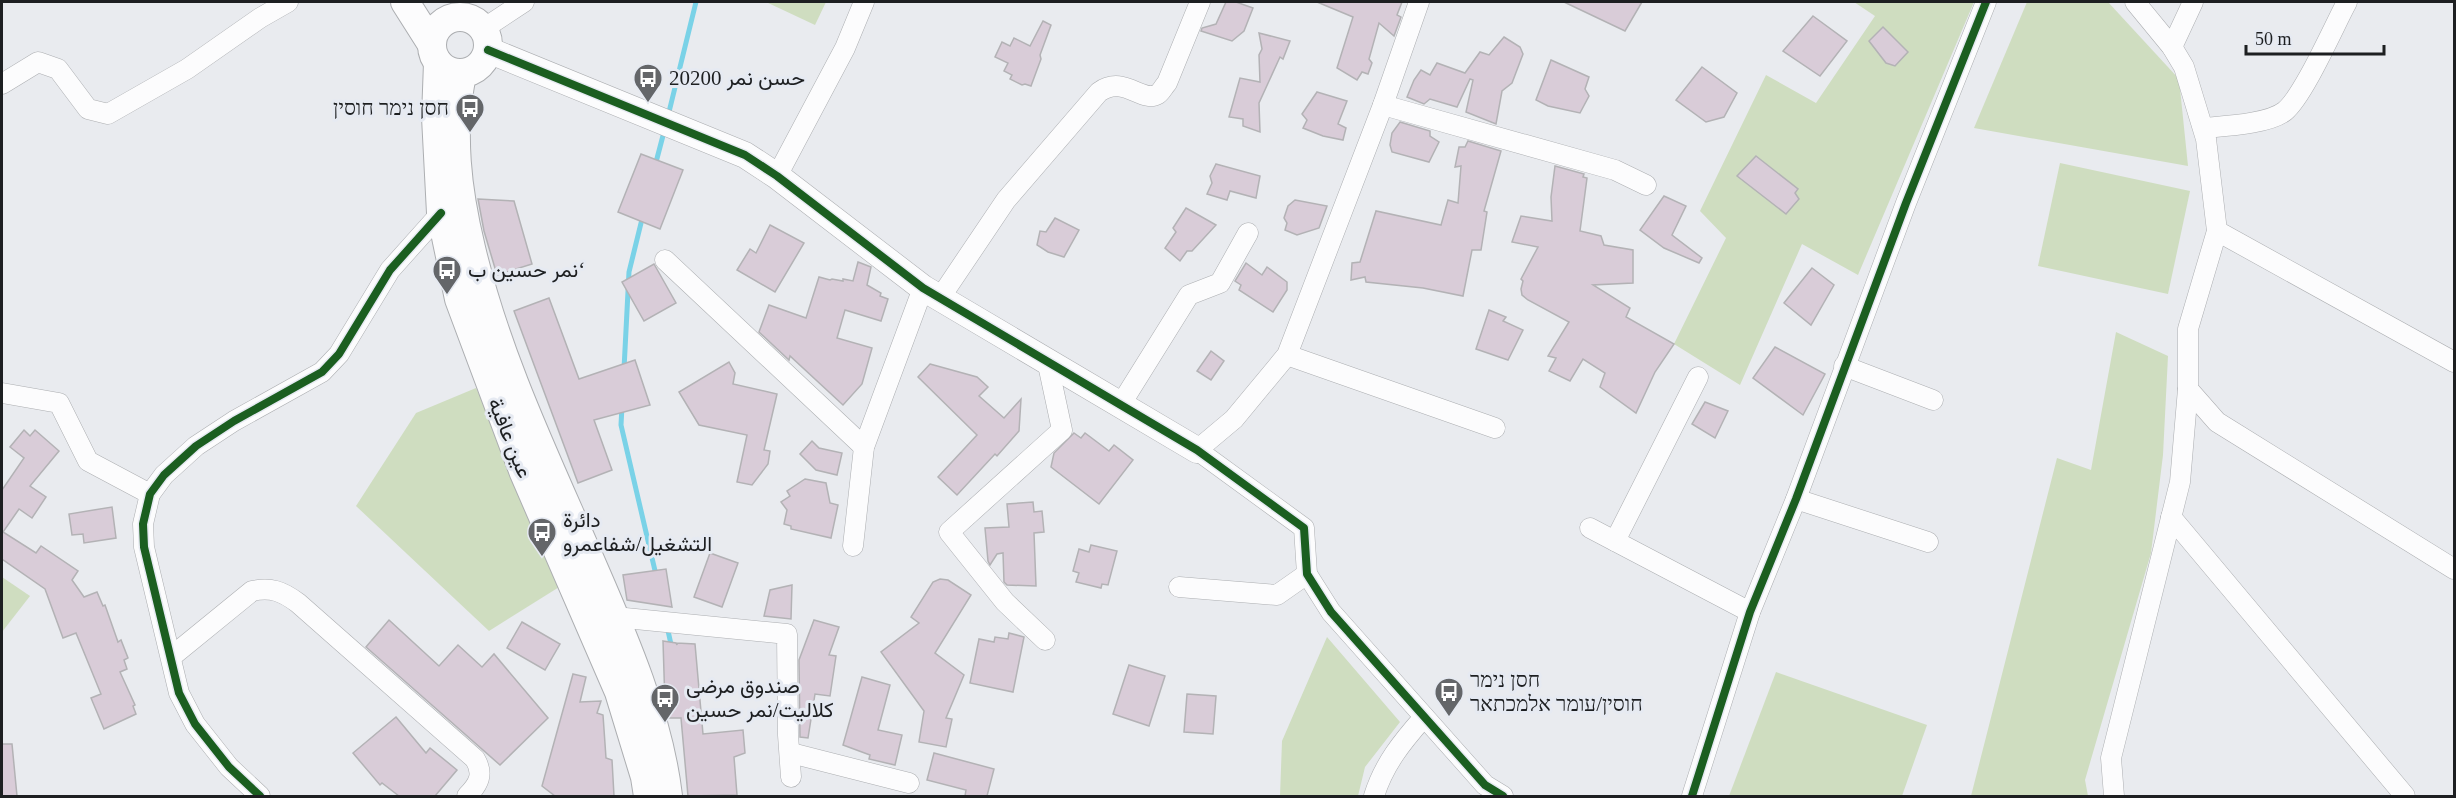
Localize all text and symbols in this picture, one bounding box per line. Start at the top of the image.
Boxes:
scale bar [2246,18,2384,56]
text: 50 m [2255,29,2292,49]
bus stop icon: حسن نمر 20200 [632,62,664,104]
place label: حسن نمر 20200 [669,66,805,91]
bus stop icon: חסן נימר חוסין [454,92,486,134]
place label: חסן נימר חוסין [333,96,449,120]
bus stop icon: نمر حسين ب‘ [431,254,463,296]
place label: نمر حسين ب‘ [468,258,585,283]
street label: عين عافية [483,394,537,482]
place label: دائرة التشغيل/شفاعمرو [563,508,712,557]
bus stop icon: دائرة التشغيل/شفاعمرو [526,516,558,558]
place label: חסן נימר חוסין/עומר אלמכתאר [1470,668,1643,716]
place label: صندوق مرضى كلاليت/نمر حسين [686,674,834,723]
bus stop icon: חסן נימר חוסין/עומר אלמכתאר [1433,676,1465,718]
bus stop icon: صندوق مرضى كلاليت/نمر حسين [649,682,681,724]

